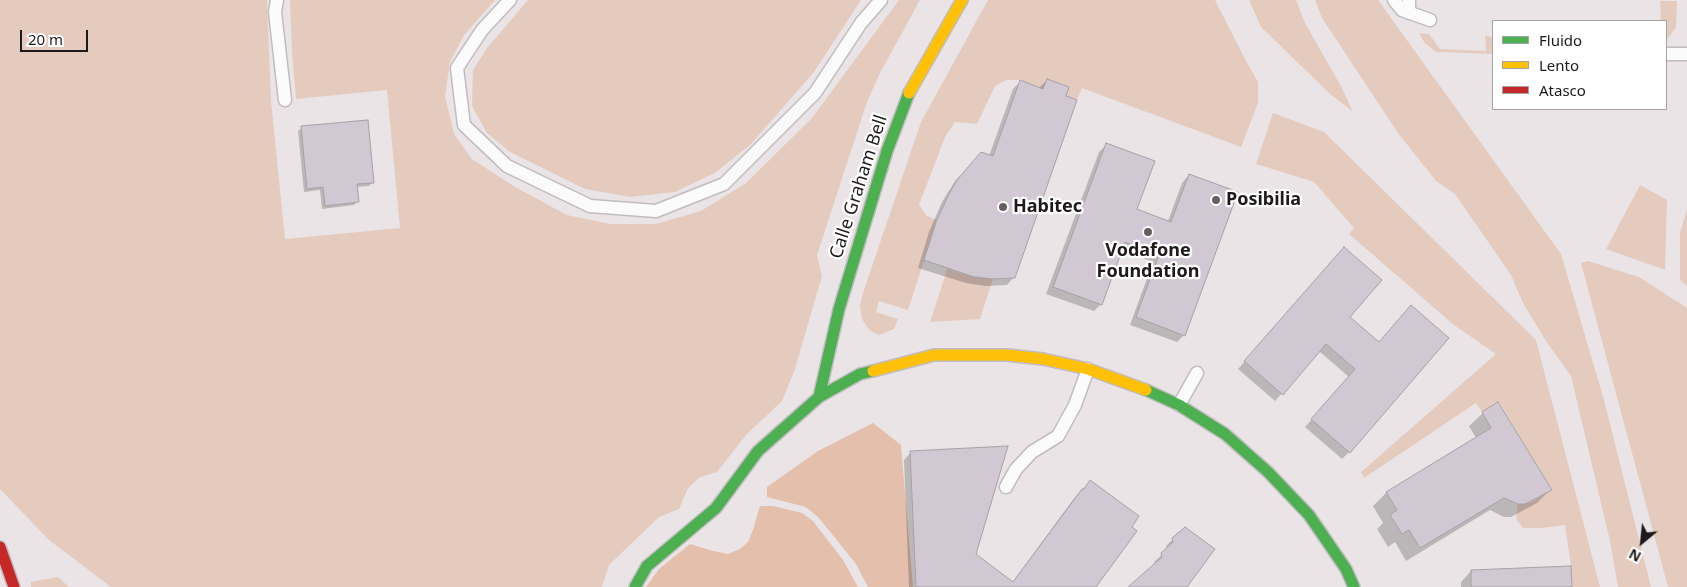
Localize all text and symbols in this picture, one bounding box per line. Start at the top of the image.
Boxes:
scale bar [22,20,90,52]
legend [1492,20,1667,110]
text: 20 m [28,29,63,49]
text: Fluido [1539,30,1582,50]
text: Lento [1539,55,1579,75]
text: Atasco [1539,80,1586,100]
street label: Calle Graham Bell [826,112,892,262]
place label: Posibilia [1226,189,1301,211]
marker: Posibilia [1210,194,1222,206]
place label: Habitec [1013,196,1082,218]
marker: Habitec [997,201,1009,213]
marker: Vodafone Foundation [1142,226,1154,238]
place label: Vodafone Foundation [1097,240,1199,282]
north arrow [1617,517,1667,567]
text: N [1625,545,1644,567]

